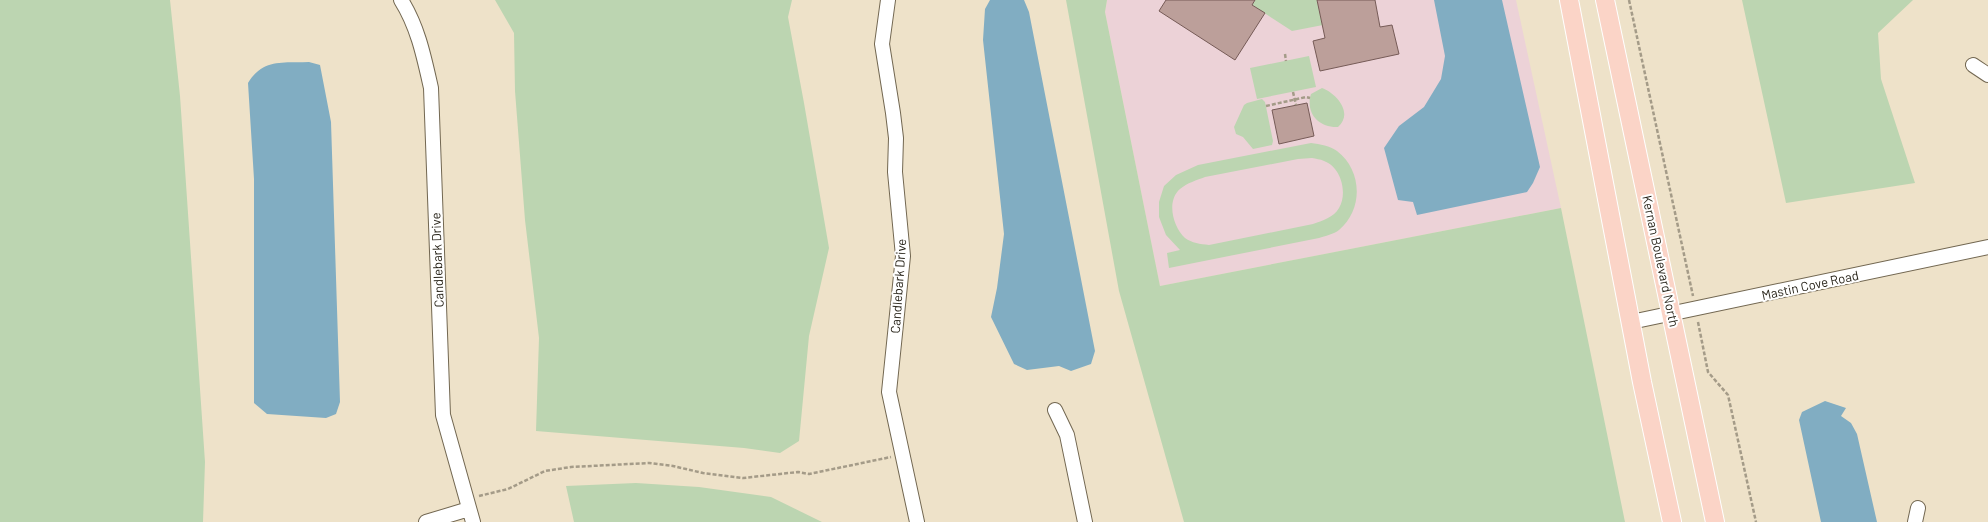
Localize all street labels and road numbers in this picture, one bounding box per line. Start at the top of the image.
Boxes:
street label: Kernan Boulevard North [1639,194,1683,328]
street label: Candlebark Drive [427,212,447,308]
street label: Candlebark Drive [887,238,909,334]
street label: Mastin Cove Road [1760,267,1860,303]

